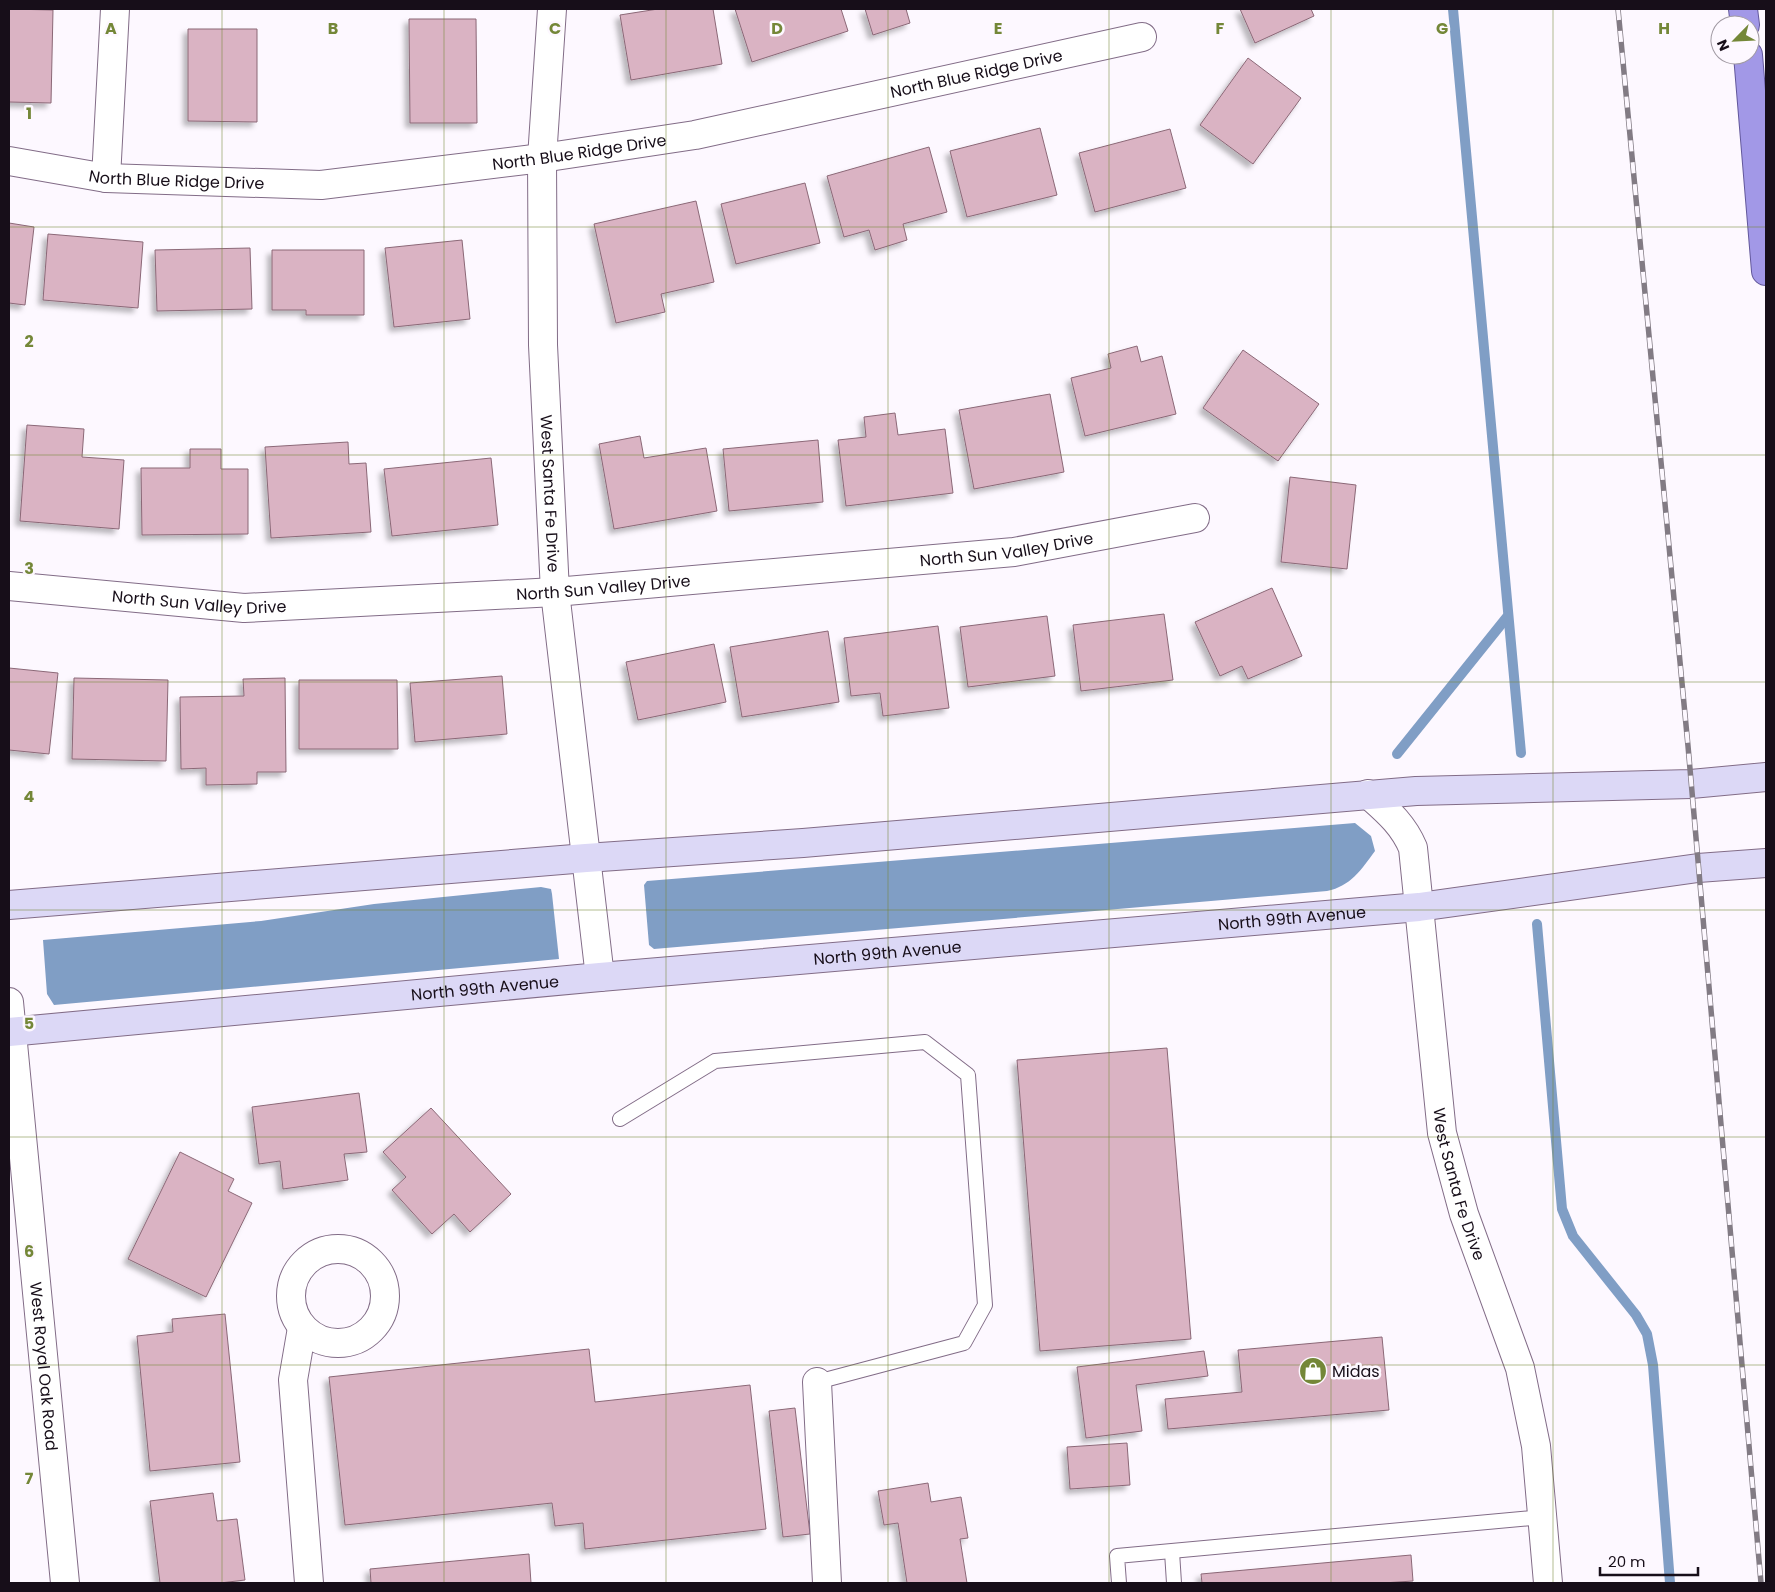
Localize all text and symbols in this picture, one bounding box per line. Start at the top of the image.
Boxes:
north arrow [1710,15,1760,65]
text: A [105,17,117,40]
text: B [328,17,338,40]
text: C [549,17,561,40]
text: D [771,17,783,40]
text: E [994,17,1002,40]
text: F [1216,17,1225,40]
text: G [1436,17,1448,40]
text: H [1658,17,1670,40]
text: N [1712,36,1734,54]
street label: North Blue Ridge Drive [888,44,1065,104]
text: 1 [26,102,32,125]
street label: North Blue Ridge Drive [491,128,668,176]
street label: North Blue Ridge Drive [87,164,265,195]
text: 2 [24,330,34,353]
street label: West Santa Fe Drive [534,414,565,573]
street label: North Sun Valley Drive [919,526,1095,572]
text: 3 [24,557,34,580]
street label: North Sun Valley Drive [516,569,692,606]
street label: North Sun Valley Drive [111,585,287,620]
text: 4 [24,785,35,808]
street label: North 99th Avenue [1217,901,1367,936]
street label: North 99th Avenue [812,935,962,971]
street label: North 99th Avenue [410,970,560,1007]
text: 5 [24,1012,34,1035]
street label: West Santa Fe Drive [1427,1107,1491,1264]
text: 6 [24,1240,34,1263]
street label: West Royal Oak Road [24,1281,63,1452]
shop icon: Midas [1298,1356,1328,1386]
place label: Midas [1332,1360,1380,1383]
text: 7 [25,1467,34,1490]
scale bar [1600,1544,1698,1576]
text: 20 m [1608,1551,1646,1572]

